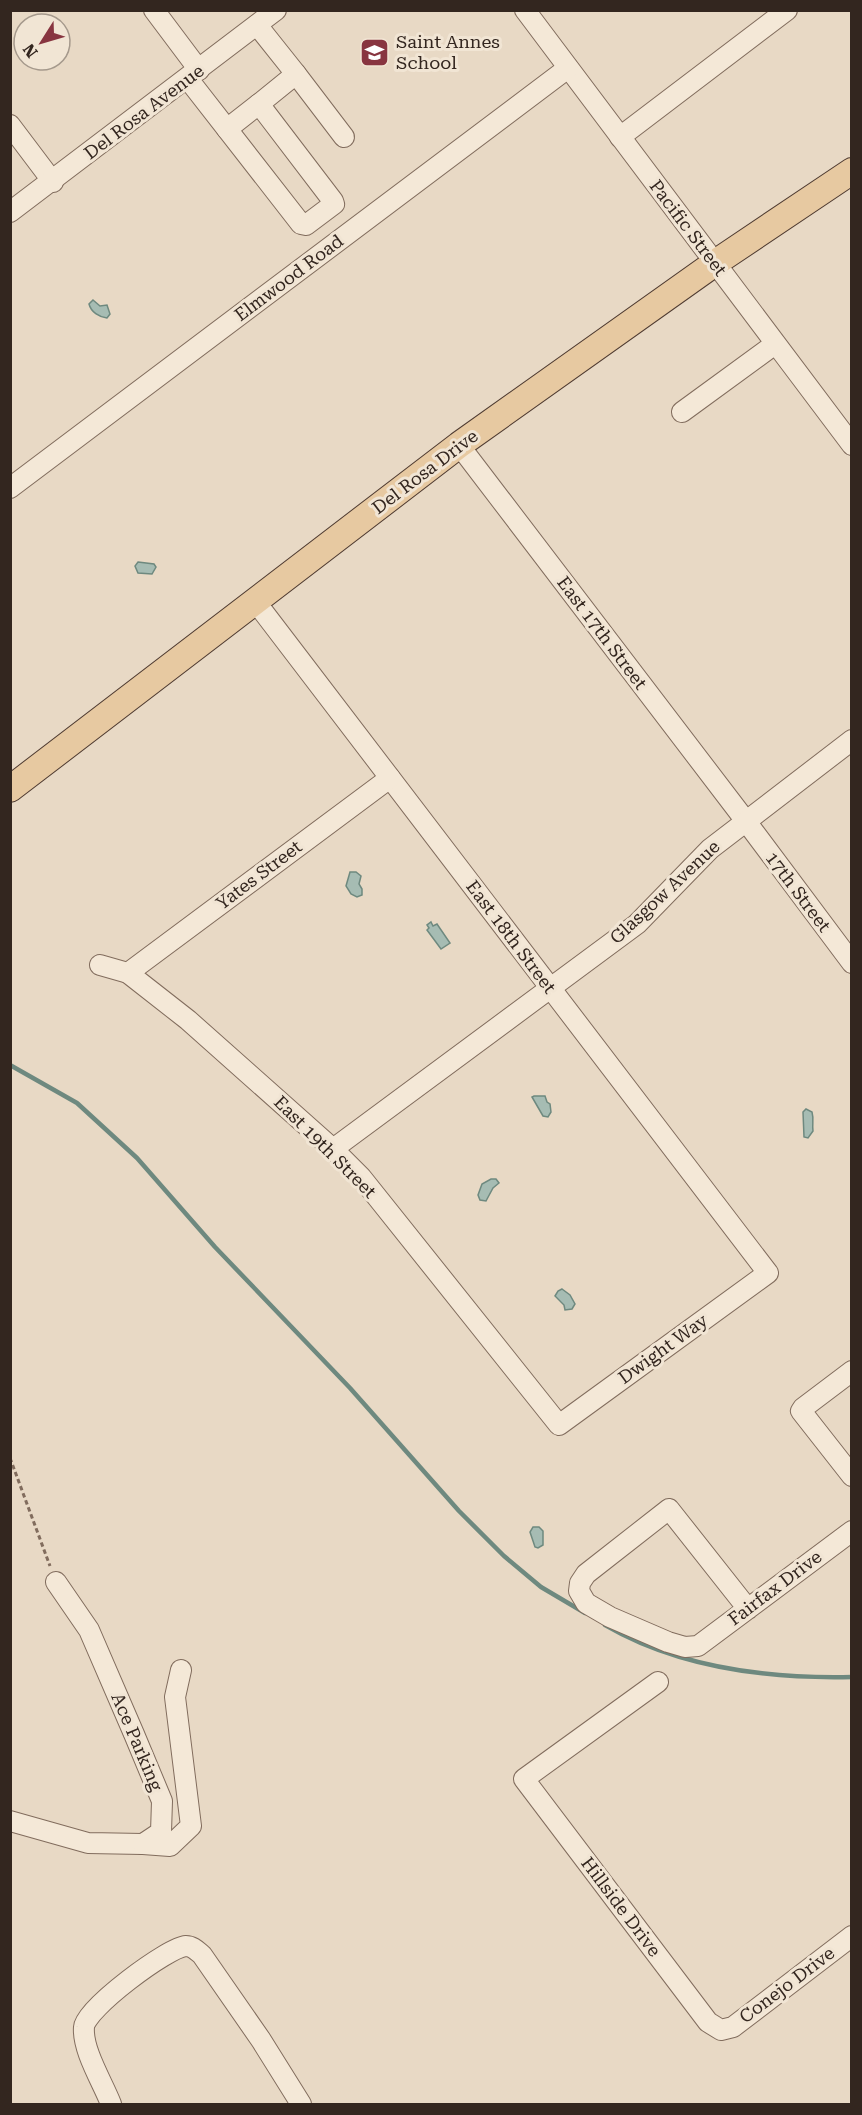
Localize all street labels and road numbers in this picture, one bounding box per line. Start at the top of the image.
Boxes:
street label: Del Rosa Avenue [80,60,208,163]
street label: Pacific Street [645,176,732,280]
street label: Elmwood Road [230,230,347,325]
street label: Del Rosa Drive [368,425,482,518]
street label: East 17th Street [553,572,652,694]
street label: Yates Street [212,835,306,914]
street label: Glasgow Avenue [605,835,724,948]
street label: 17th Street [762,848,835,936]
street label: East 18th Street [462,876,561,998]
street label: East 19th Street [270,1091,381,1202]
street label: Dwight Way [614,1309,712,1388]
street label: Fairfax Drive [724,1546,826,1630]
street label: Ace Parking [107,1690,168,1795]
street label: Hillside Drive [577,1853,666,1961]
street label: Conejo Drive [735,1942,838,2027]

